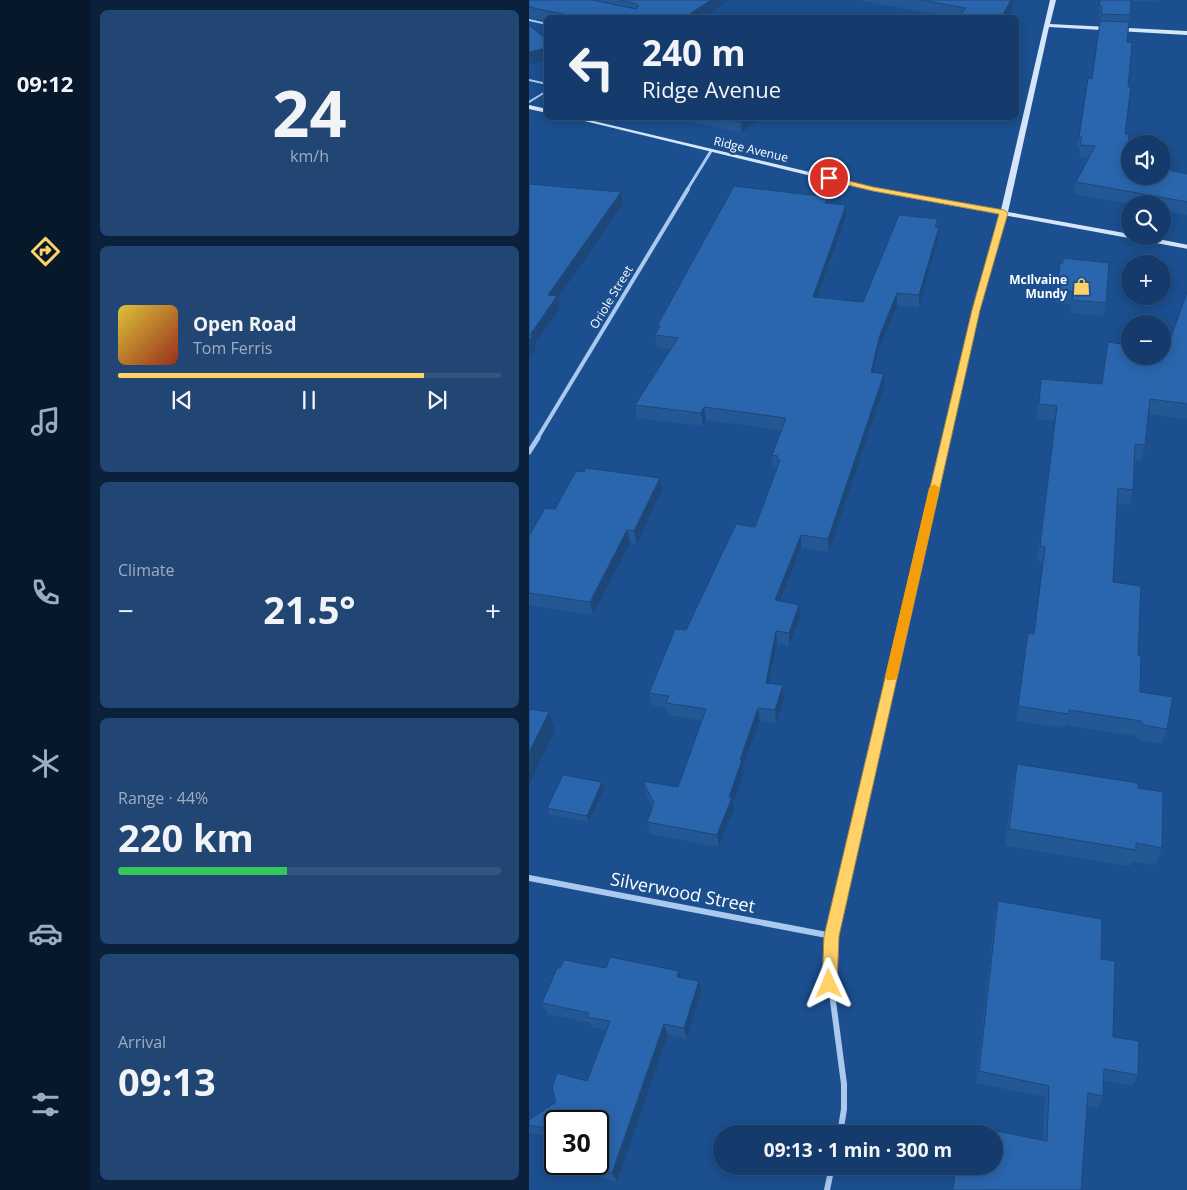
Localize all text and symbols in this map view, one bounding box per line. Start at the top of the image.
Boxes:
text: 240 m [642,29,746,76]
icon: left [559,35,624,100]
text: 09:12 [17,68,73,98]
text: 24 [272,68,347,156]
text: Ridge Avenue [642,74,781,104]
street label: Ridge Avenue [712,132,790,166]
map controls [1121,135,1171,365]
button: sound [1121,135,1171,185]
text: km/h [290,145,329,167]
pin [808,157,850,199]
icon: arrive [815,164,843,192]
button: search [1121,195,1171,245]
icon: directions [28,234,63,269]
button: + [1121,255,1171,305]
street label: Oriole Street [585,262,637,332]
place label: McIlvaine Mundy [1009,271,1067,302]
shop icon: McIlvaine Mundy [1071,276,1091,296]
text: Open Road [193,311,297,337]
button: − [1121,315,1171,365]
text: Tom Ferris [193,337,272,359]
icon: previous [168,386,196,414]
icon: pause [295,386,323,414]
icon: next [423,386,451,414]
icon: music [28,404,63,439]
text: Climate [118,559,175,581]
icon: phone [28,575,63,610]
text: 21.5° [263,583,356,635]
text: − [118,591,134,629]
text: + [485,591,501,629]
icon: climate [28,746,63,781]
text: Range · 44% [118,787,208,809]
text: 220 km [118,811,254,863]
street label: Silverwood Street [609,866,757,918]
icon: car [28,916,63,951]
position arrow [802,957,854,1009]
text: Arrival [118,1031,166,1053]
text: 09:13 [118,1055,216,1107]
icon: filters [28,1087,63,1122]
speed limit sign: 30 [544,1110,609,1175]
text: 09:13 · 1 min · 300 m [764,1137,952,1163]

